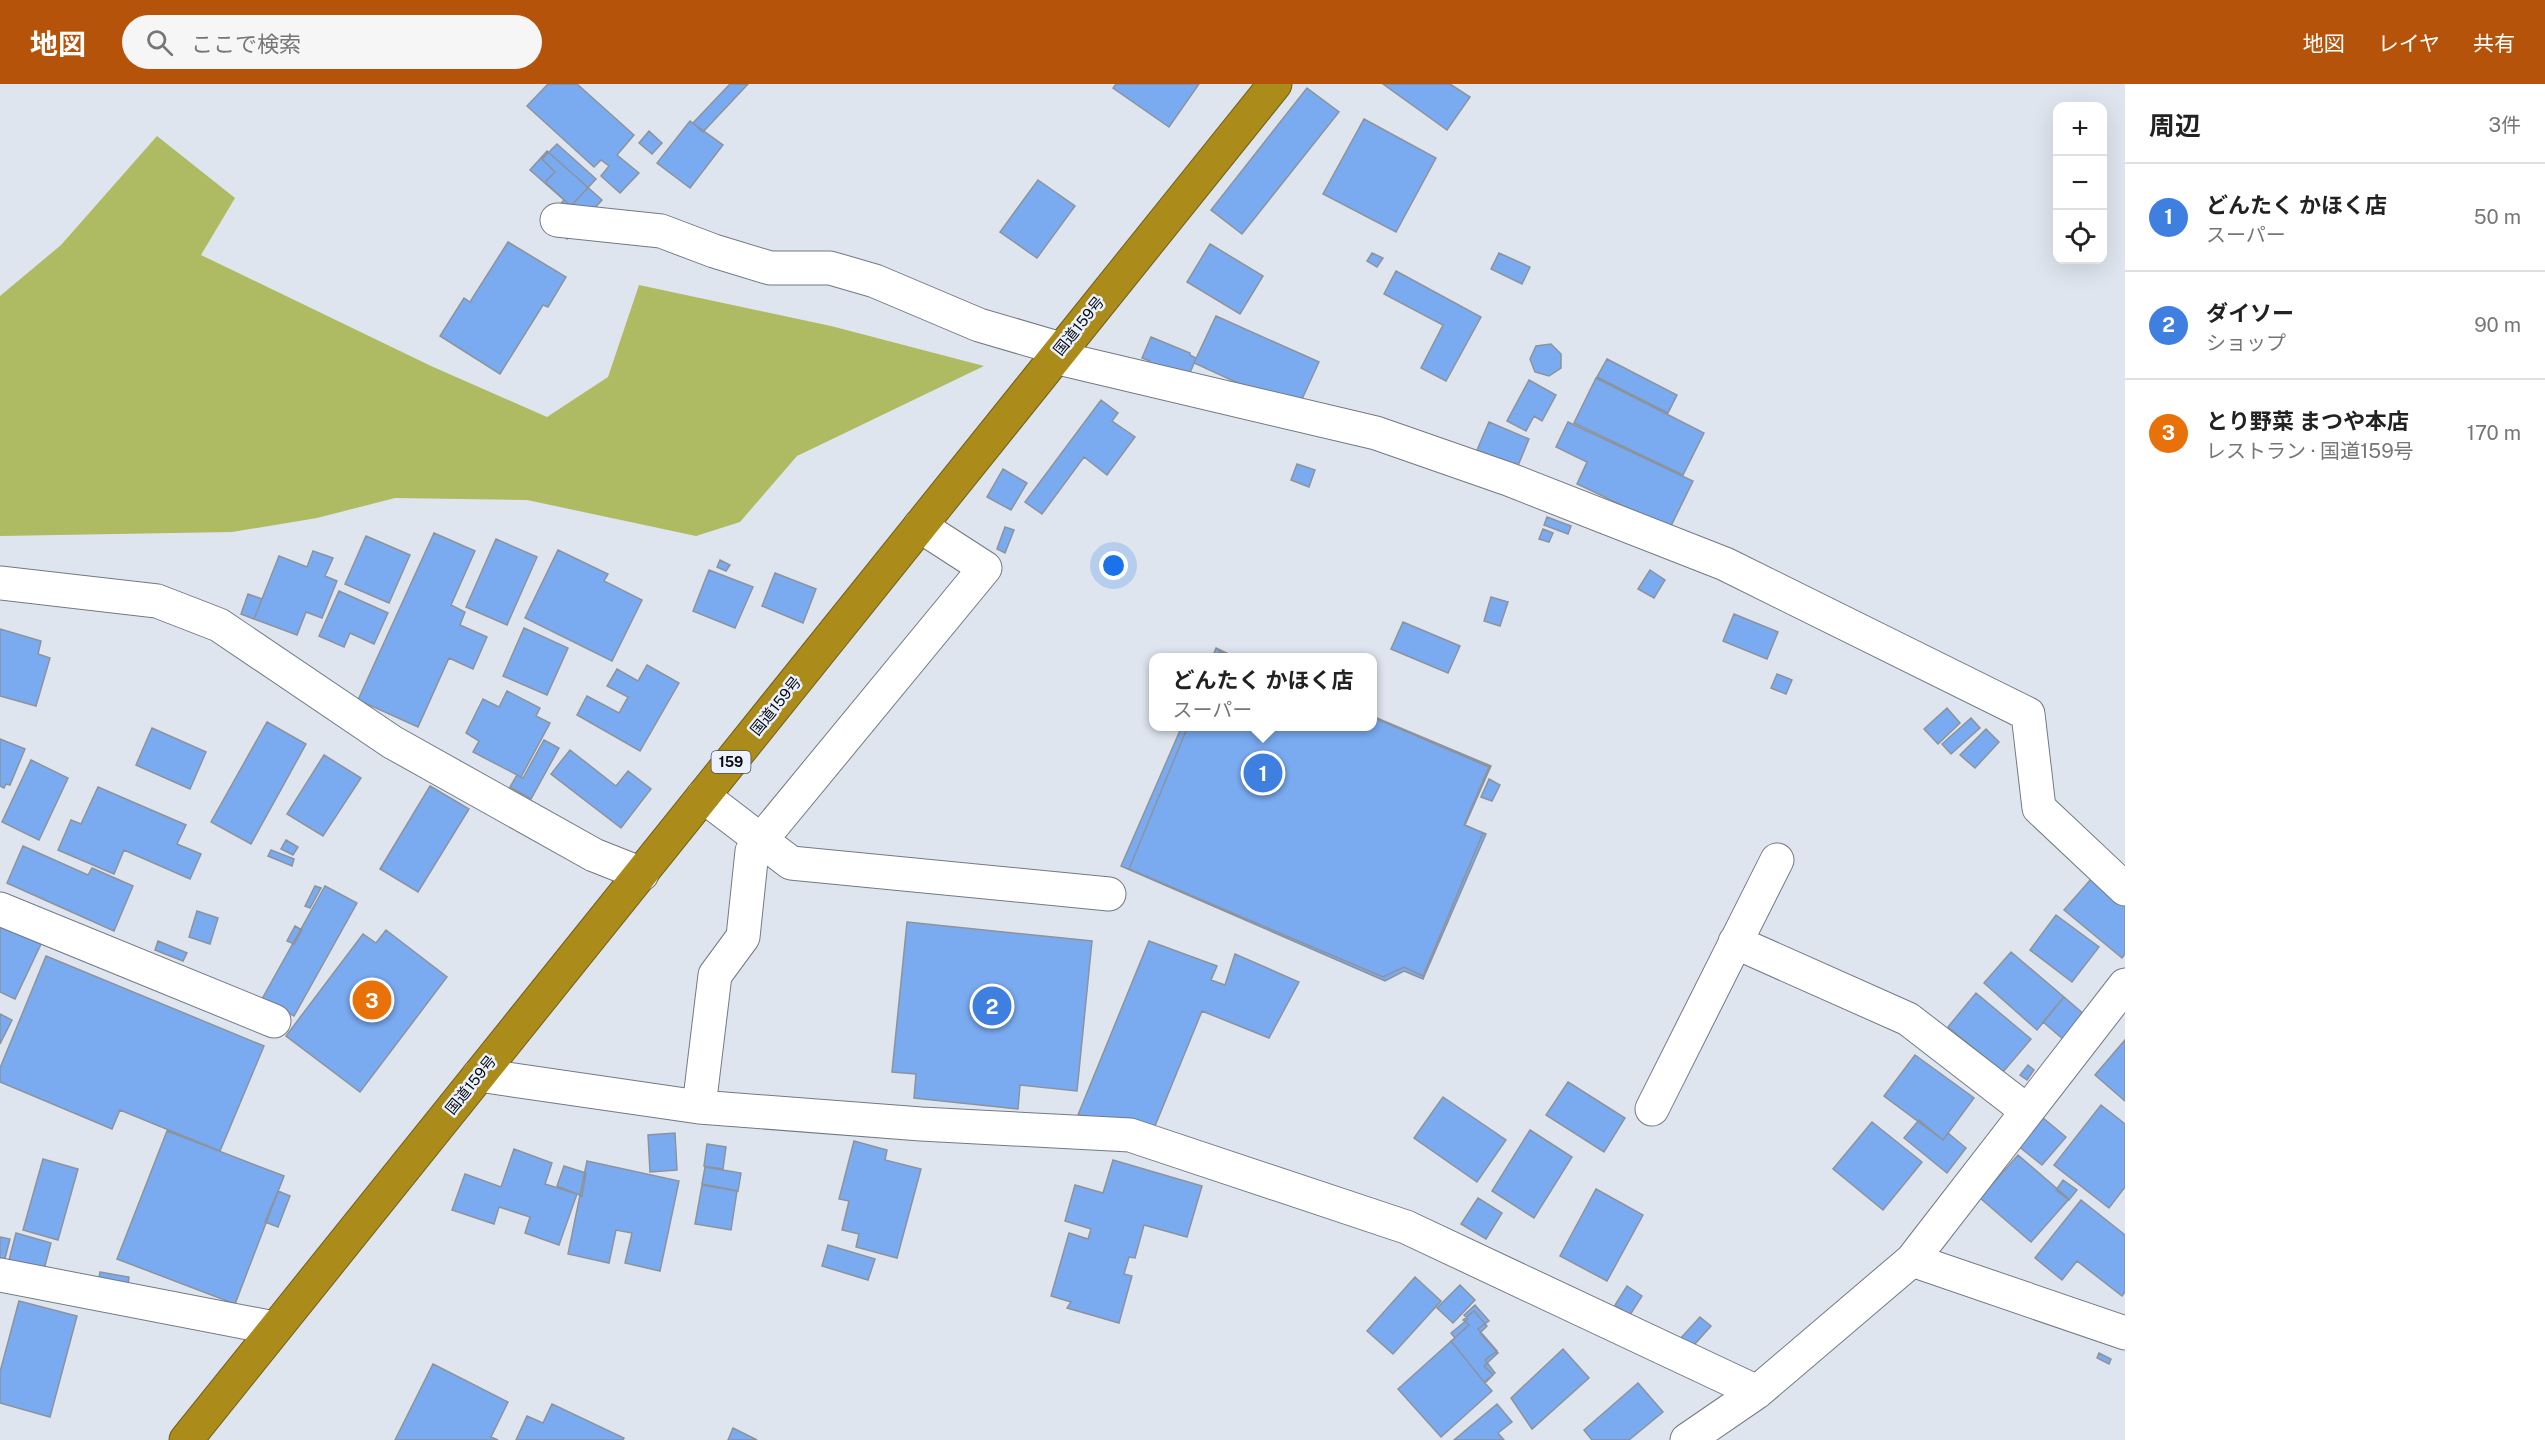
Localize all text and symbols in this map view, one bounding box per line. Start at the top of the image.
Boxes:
search box [122,15,542,69]
icon: search [143,26,176,59]
text: 地図 [30,27,86,60]
text: ここで検索 [191,31,301,57]
text: 地図 [2303,31,2345,56]
text: レイヤ [2378,31,2440,56]
text: 共有 [2473,31,2515,56]
map controls [2053,102,2107,264]
button: + [2053,102,2107,156]
text: 周辺 [2149,110,2201,141]
text: 3件 [2488,113,2521,137]
button: − [2053,156,2107,210]
text: どんたく かほく店 [2206,192,2387,218]
text: 1 [2164,205,2173,229]
text: 50 m [2474,205,2521,229]
button: locate [2053,210,2107,264]
text: スーパー [2206,223,2286,247]
street label: 国道159号 [1050,293,1107,358]
text: ダイソー [2206,300,2294,326]
text: 2 [2162,313,2175,337]
text: 90 m [2474,313,2521,337]
text: ショップ [2206,331,2286,355]
text: とり野菜 まつや本店 [2206,408,2409,434]
text: 3 [2162,421,2175,445]
text: 170 m [2467,421,2521,445]
text: レストラン · 国道159号 [2206,439,2414,463]
your location [1099,551,1128,580]
popup [1149,653,1377,731]
text: どんたく かほく店 [1173,667,1353,693]
street label: 国道159号 [747,673,804,738]
text: スーパー [1173,698,1252,722]
pin: 1 [1244,750,1282,796]
road number: 159 [712,751,750,773]
pin: 3 [352,978,392,1022]
pin: 2 [972,984,1012,1028]
street label: 国道159号 [442,1052,499,1117]

